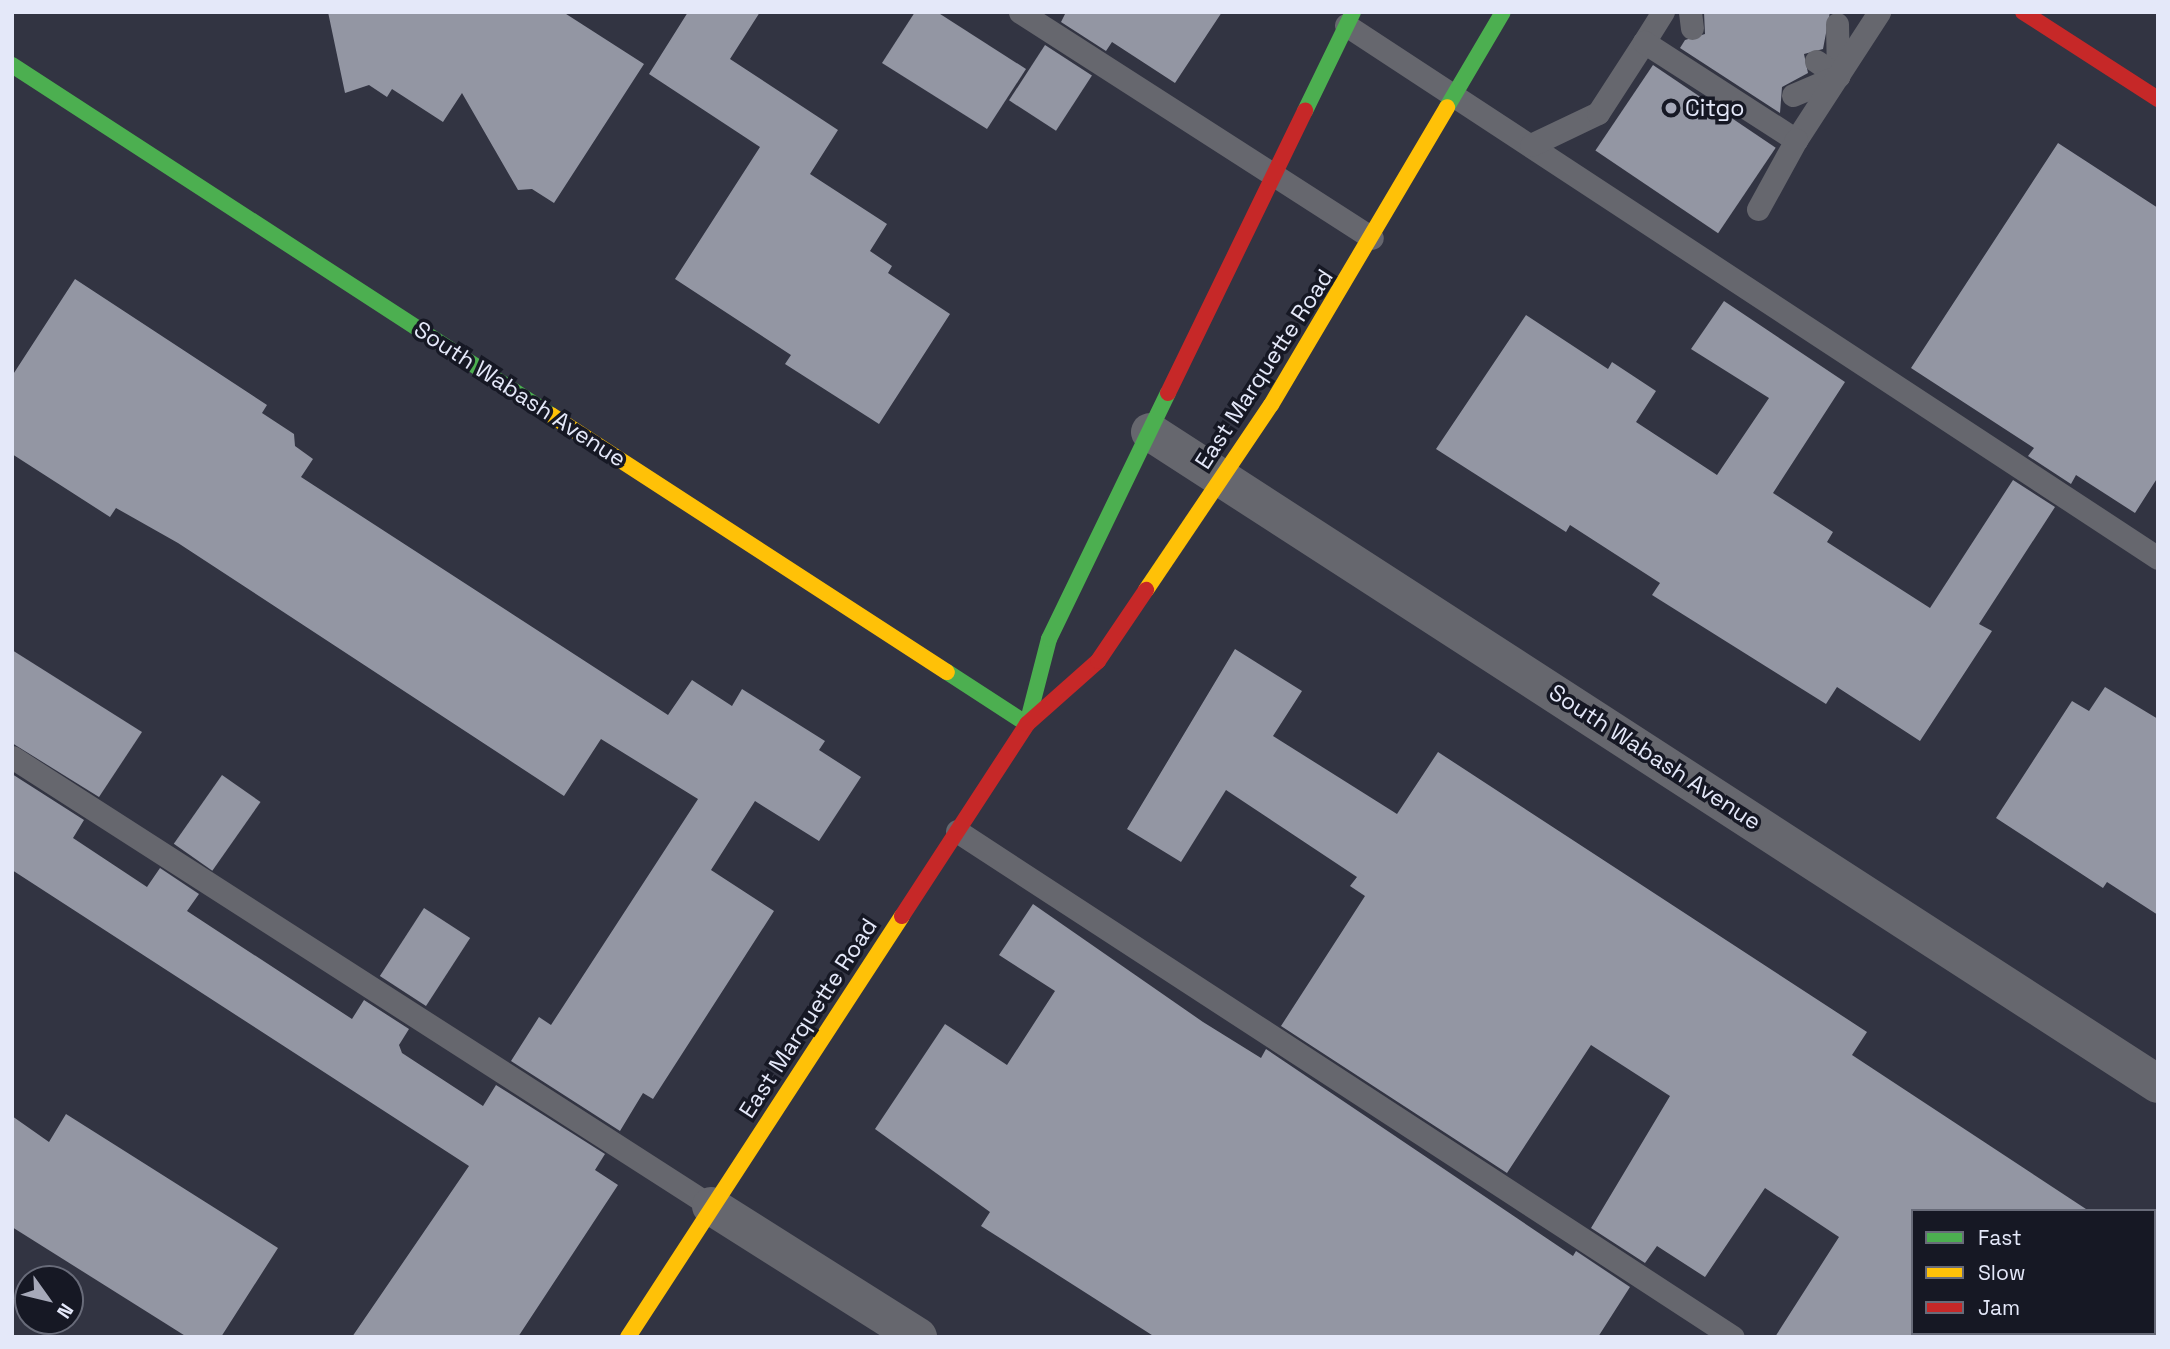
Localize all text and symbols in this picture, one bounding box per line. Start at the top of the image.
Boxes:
place label: Citgo [1685,94,1745,122]
marker: Citgo [1663,100,1679,116]
street label: East Marquette Road [1189,264,1339,474]
street label: South Wabash Avenue [409,315,631,473]
street label: South Wabash Avenue [1544,678,1766,836]
street label: East Marquette Road [733,913,883,1123]
legend [1911,1209,2156,1335]
text: Fast [1978,1224,2022,1251]
text: Slow [1978,1259,2026,1286]
north arrow [14,1265,84,1335]
text: Jam [1978,1294,2020,1321]
text: N [51,1299,79,1323]

